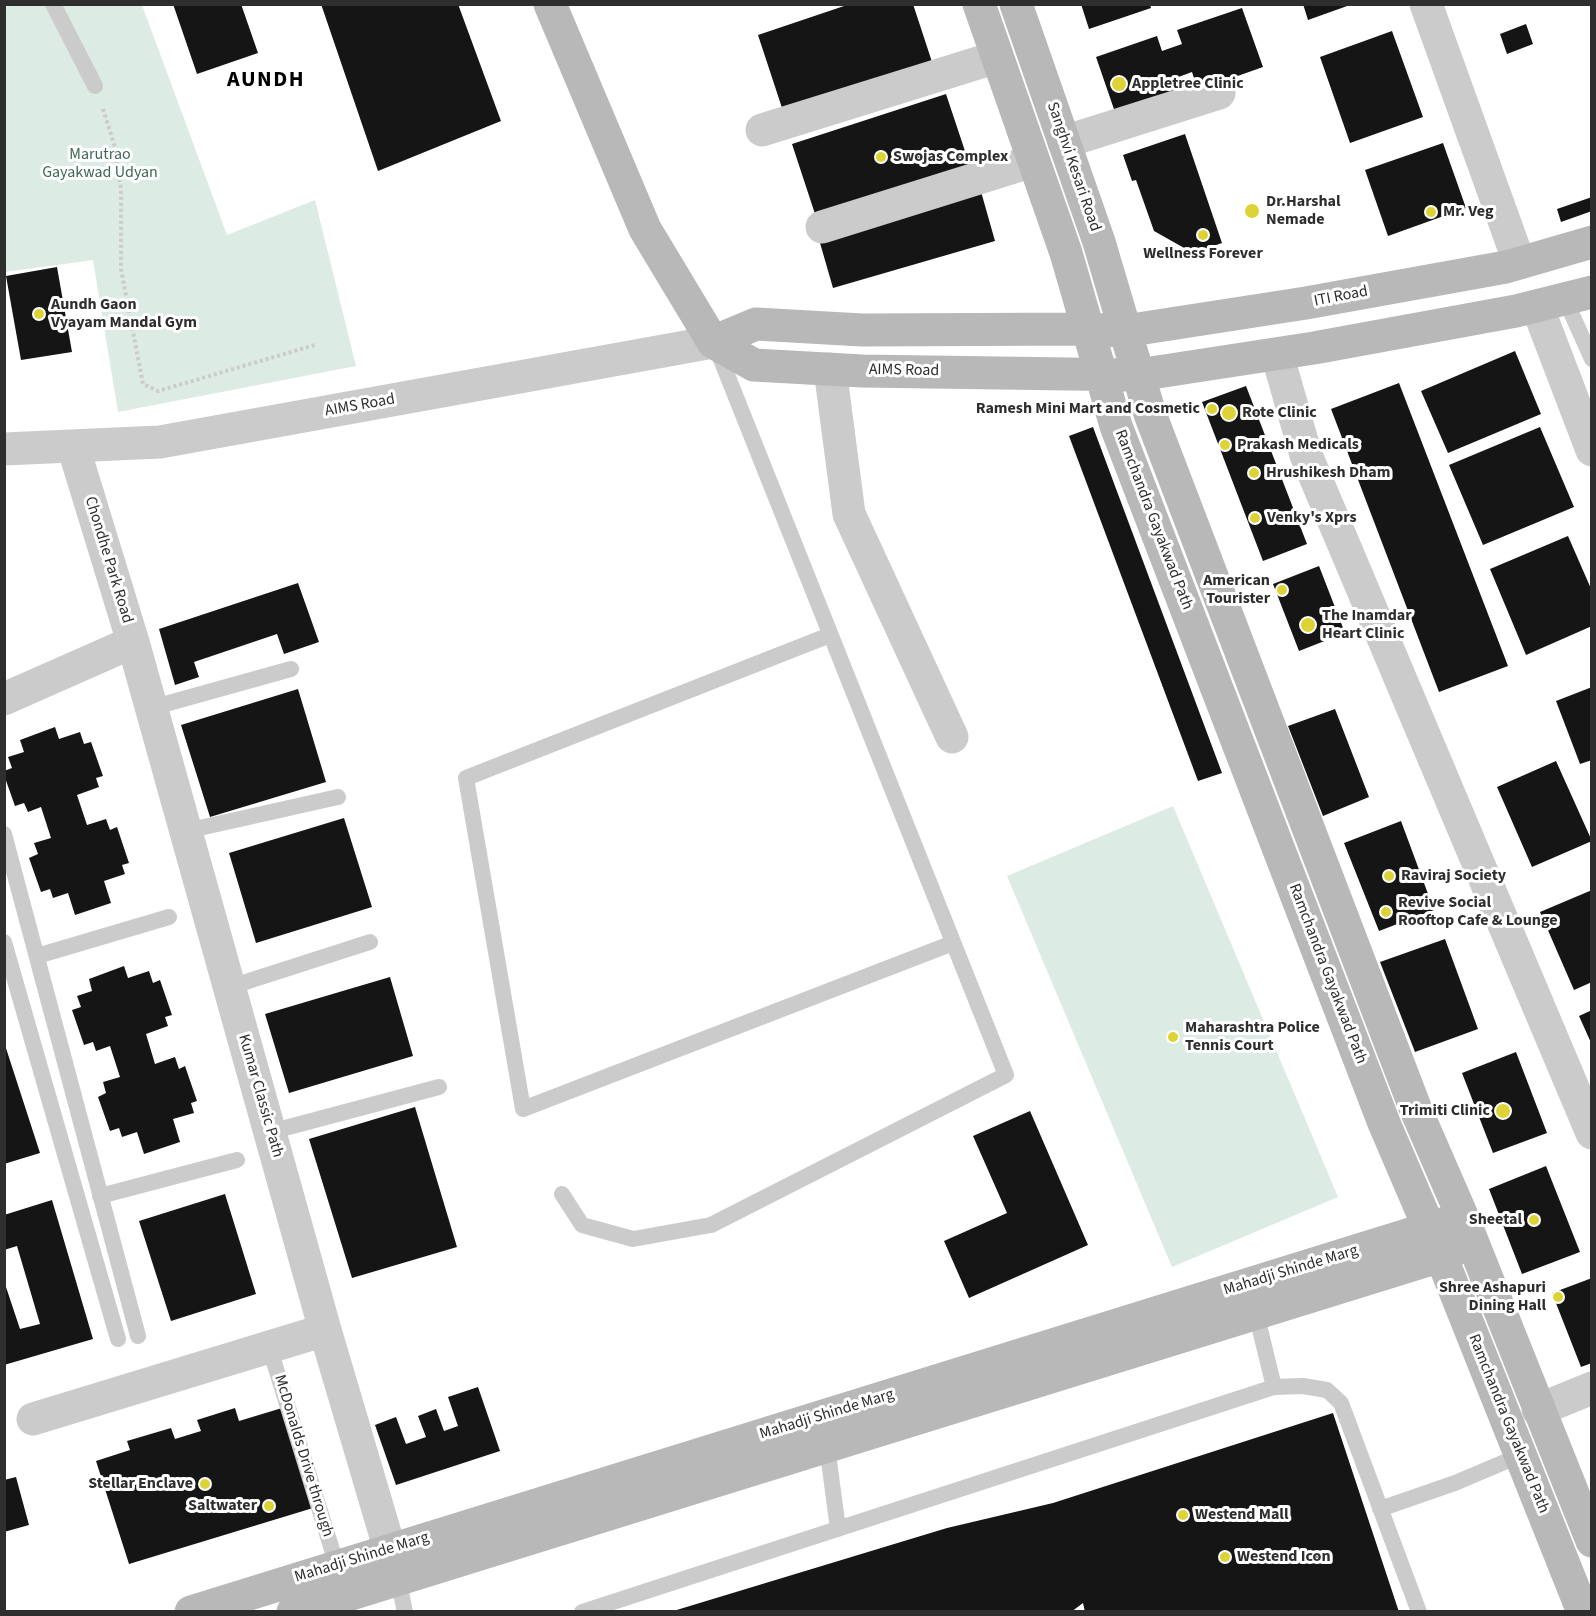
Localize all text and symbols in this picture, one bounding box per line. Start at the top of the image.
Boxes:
district label: AUNDH [227,68,305,94]
place label: Appletree Clinic [1132,74,1244,94]
marker: Appletree Clinic [1110,75,1128,93]
street label: Sanghvi Kesari Road [1042,100,1104,234]
park label: Marutrao Gayakwad Udyan [42,145,158,183]
place label: Swojas Complex [893,147,1008,167]
marker: Swojas Complex [874,150,888,164]
place label: Dr.Harshal Nemade [1266,192,1341,230]
marker: Dr.Harshal Nemade [1243,202,1261,220]
place label: Mr. Veg [1443,202,1493,222]
marker: Mr. Veg [1424,205,1438,219]
marker: Wellness Forever [1196,228,1210,242]
place label: Wellness Forever [1143,244,1263,264]
street label: ITI Road [1312,282,1370,312]
place label: Aundh Gaon Vyayam Mandal Gym [51,295,197,333]
marker: Aundh Gaon Vyayam Mandal Gym [32,307,46,321]
street label: AIMS Road [869,361,939,381]
street label: AIMS Road [324,390,396,422]
place label: Ramesh Mini Mart and Cosmetic [976,399,1200,419]
marker: Ramesh Mini Mart and Cosmetic [1205,402,1219,416]
place label: Rote Clinic [1242,403,1317,423]
marker: Rote Clinic [1220,404,1238,422]
street label: Ramchandra Gayakwad Path [1110,427,1196,613]
place label: Prakash Medicals [1237,435,1359,455]
marker: Prakash Medicals [1218,438,1232,452]
place label: Hrushikesh Dham [1266,463,1390,483]
marker: Hrushikesh Dham [1247,466,1261,480]
street label: Chondhe Park Road [80,494,136,626]
place label: Venky's Xprs [1267,508,1356,528]
marker: Venky's Xprs [1248,511,1262,525]
place label: American Tourister [1203,571,1270,609]
marker: American Tourister [1275,583,1289,597]
place label: The Inamdar Heart Clinic [1322,606,1412,644]
marker: The Inamdar Heart Clinic [1299,616,1317,634]
place label: Raviraj Society [1401,866,1506,886]
marker: Raviraj Society [1382,869,1396,883]
street label: Ramchandra Gayakwad Path [1284,881,1370,1067]
place label: Revive Social Rooftop Cafe & Lounge [1398,893,1557,931]
marker: Revive Social Rooftop Cafe & Lounge [1379,905,1393,919]
place label: Maharashtra Police Tennis Court [1185,1018,1320,1056]
marker: Maharashtra Police Tennis Court [1166,1030,1180,1044]
street label: Kumar Classic Path [233,1032,287,1160]
place label: Trimiti Clinic [1400,1101,1490,1121]
marker: Trimiti Clinic [1494,1102,1512,1120]
place label: Sheetal [1469,1210,1522,1230]
marker: Sheetal [1527,1213,1541,1227]
street label: Mahadji Shinde Marg [1221,1241,1361,1301]
place label: Shree Ashapuri Dining Hall [1439,1278,1546,1316]
marker: Shree Ashapuri Dining Hall [1551,1290,1565,1304]
street label: Ramchandra Gayakwad Path [1463,1332,1553,1516]
street label: McDonalds Drive through [269,1373,337,1539]
street label: Mahadji Shinde Marg [757,1385,897,1445]
place label: Stellar Enclave [88,1474,193,1494]
marker: Stellar Enclave [198,1477,212,1491]
place label: Saltwater [188,1496,257,1516]
marker: Saltwater [262,1499,276,1513]
place label: Westend Mall [1195,1505,1288,1525]
marker: Westend Mall [1176,1508,1190,1522]
street label: Mahadji Shinde Marg [292,1528,432,1588]
place label: Westend Icon [1237,1547,1331,1567]
marker: Westend Icon [1218,1550,1232,1564]

